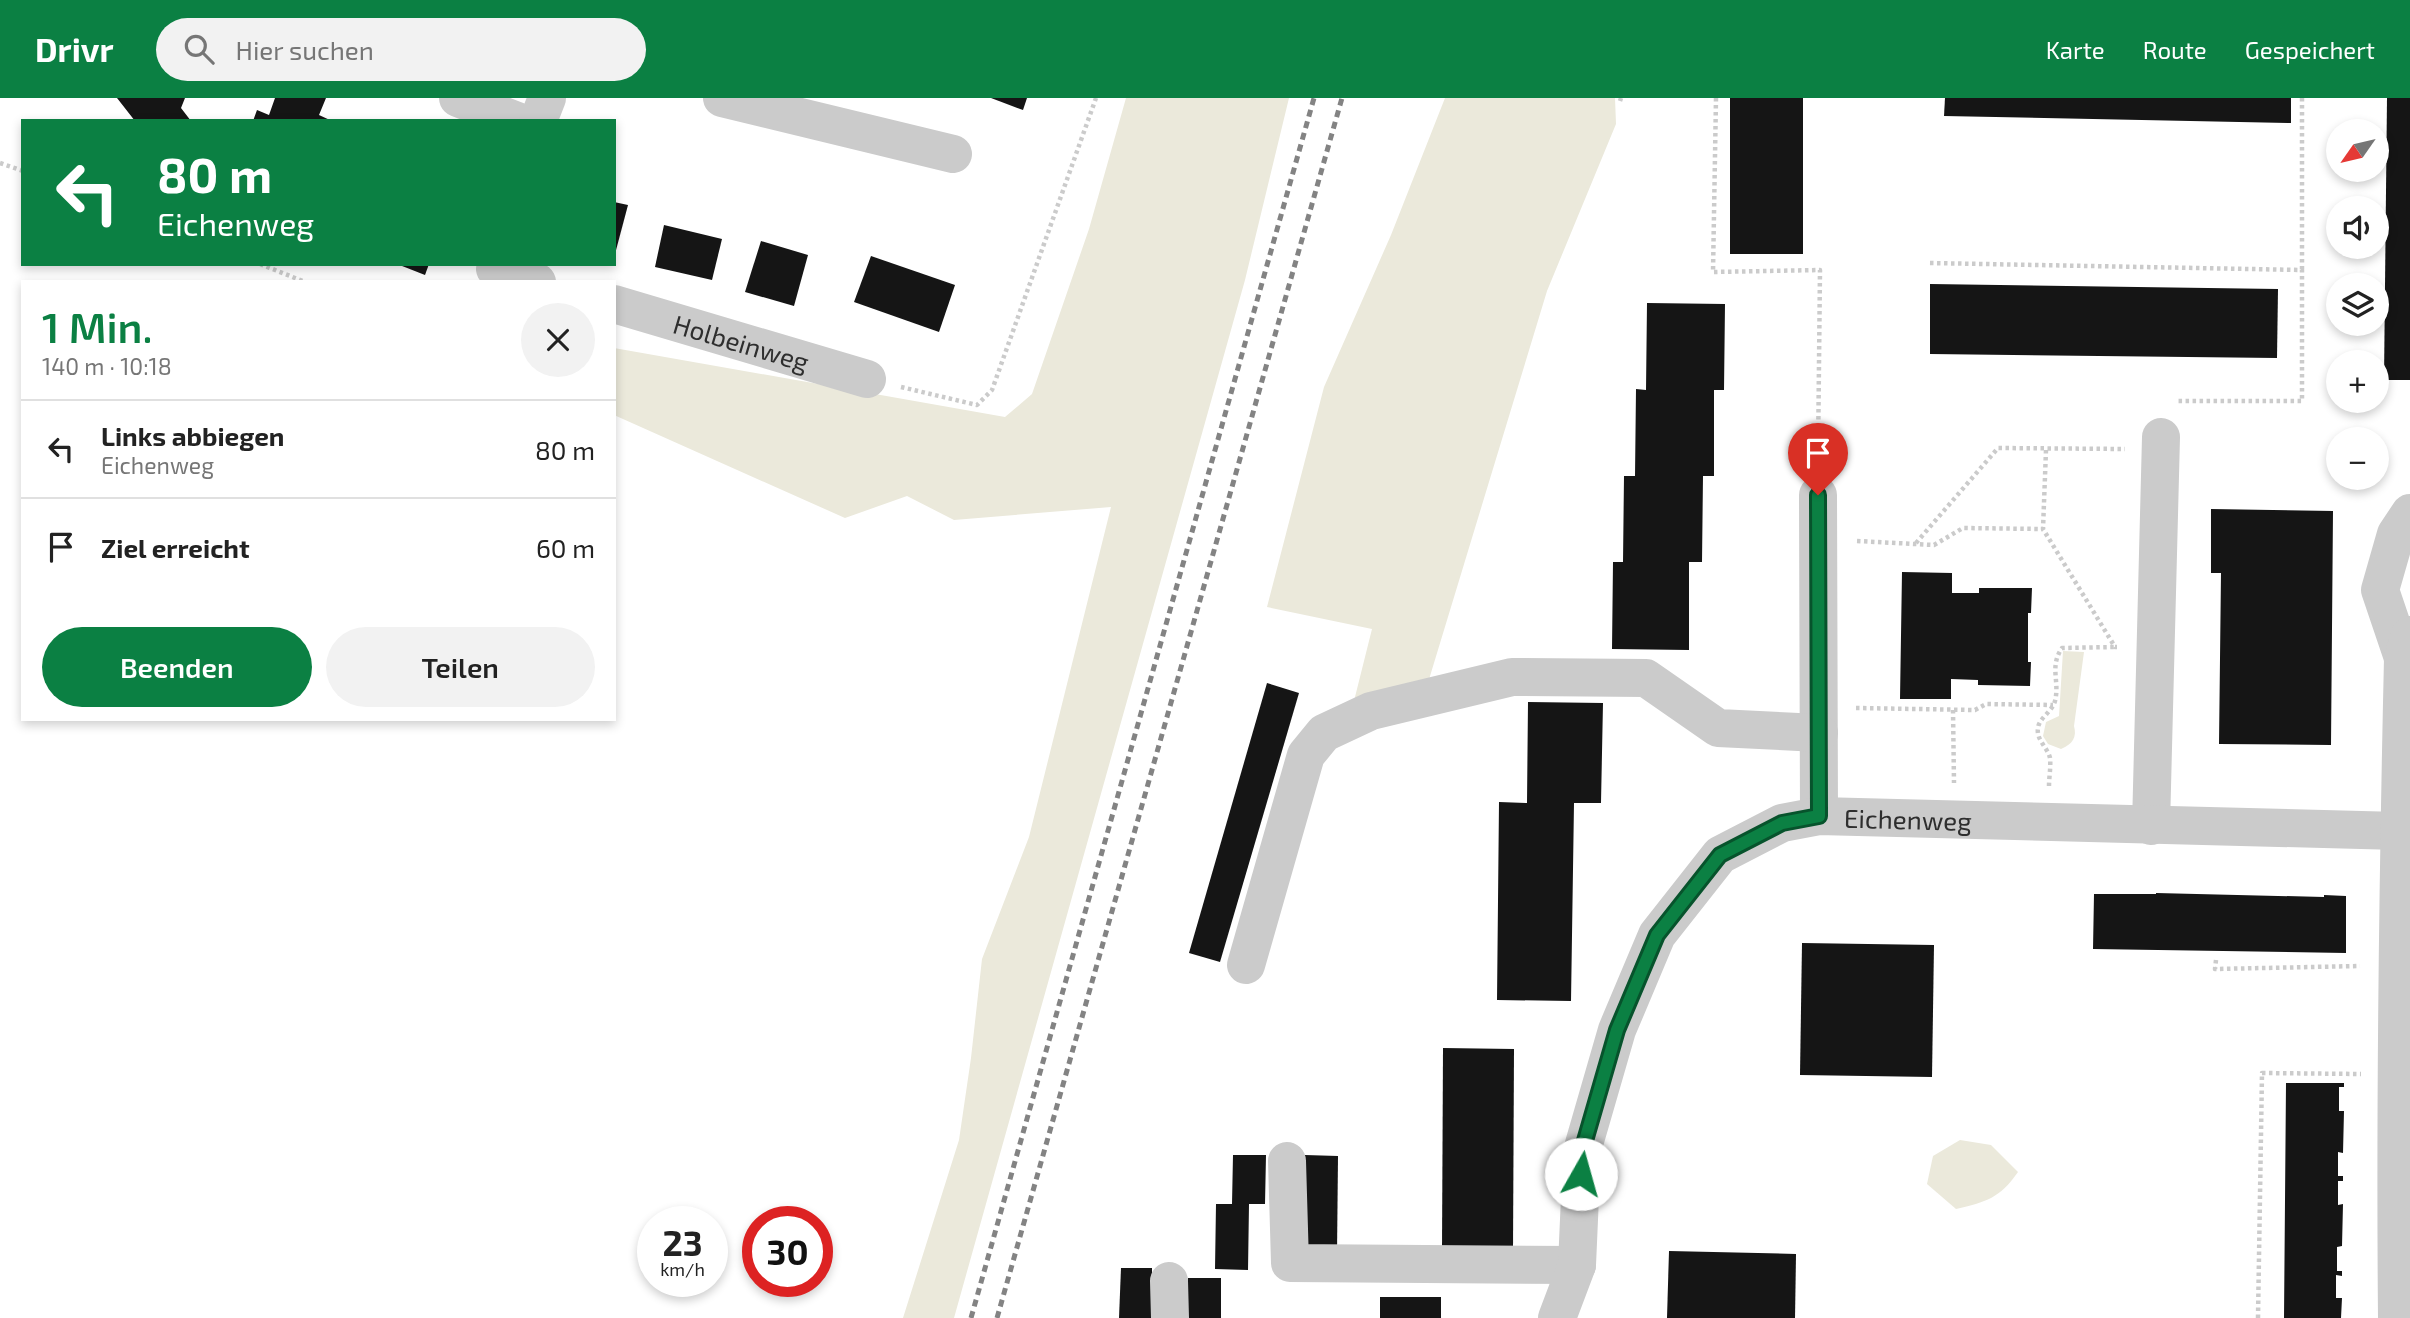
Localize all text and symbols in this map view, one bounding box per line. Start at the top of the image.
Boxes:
search box [156,18,646,81]
text: Drivr [35,29,114,69]
icon: search [180,30,218,68]
text: Hier suchen [236,34,374,65]
text: Karte [2046,35,2105,64]
text: Route [2143,35,2207,64]
text: Gespeichert [2245,35,2375,64]
north arrow [2326,119,2389,182]
map controls [2326,119,2389,490]
text: 80 m [157,144,272,203]
icon: left [42,147,133,238]
button: sound [2326,196,2389,259]
text: Eichenweg [157,204,314,242]
button: layers [2326,273,2389,336]
text: 1 Min. [42,301,153,351]
button: close [521,303,595,377]
street label: Holbeinweg [670,307,813,377]
button: + [2326,350,2389,413]
text: 140 m · 10:18 [42,352,172,380]
text: Links abbiegen [101,420,285,451]
pin [1788,423,1848,495]
button: − [2326,427,2389,490]
icon: left [42,430,80,468]
text: 80 m [535,434,595,465]
icon: arrive [1799,434,1837,472]
text: Eichenweg [101,451,214,479]
icon: arrive [42,528,80,566]
text: Ziel erreicht [101,532,250,563]
text: 60 m [536,532,595,563]
button: Beenden [42,627,312,707]
button: Teilen [326,627,595,707]
street label: Eichenweg [1844,801,1972,835]
position arrow [1544,1137,1618,1211]
speed limit sign: 30 [742,1206,833,1297]
text: 23 [662,1221,703,1263]
text: km/h [660,1258,705,1280]

